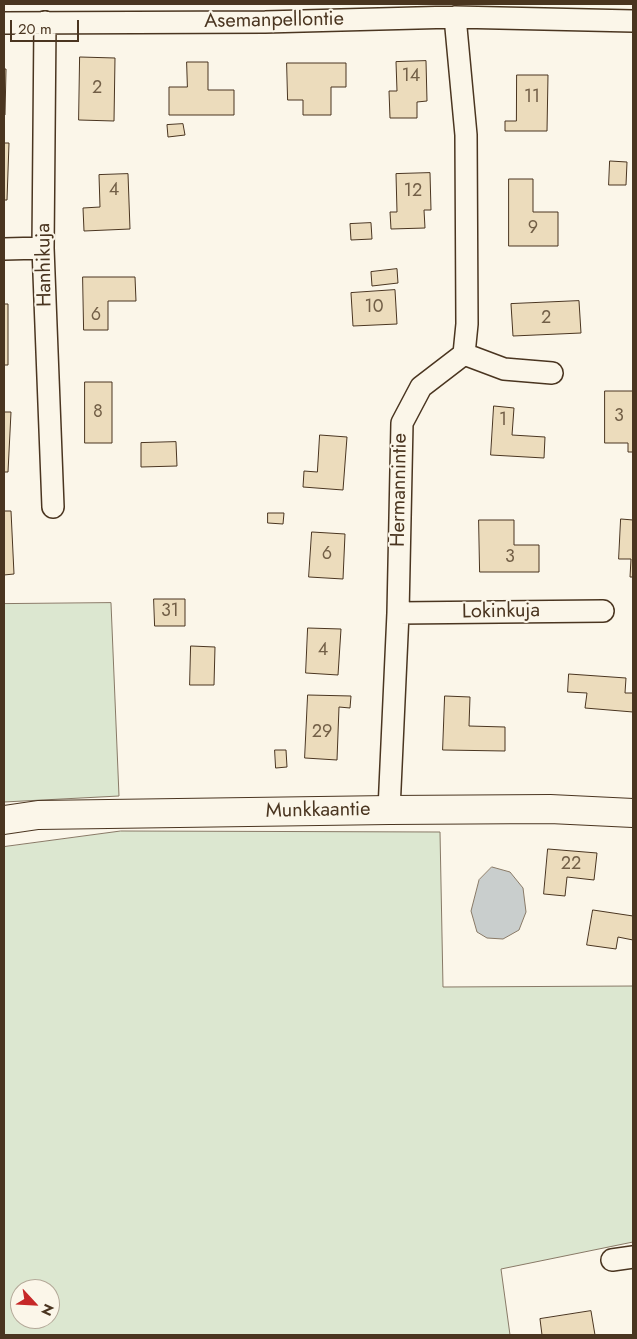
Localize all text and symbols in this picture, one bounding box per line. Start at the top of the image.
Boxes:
street label: Asemanpellontie [204,8,344,34]
scale bar [12,10,81,42]
text: 20 m [18,18,52,40]
house number: 14 [402,66,420,88]
house number: 2 [92,78,102,100]
house number: 11 [524,87,540,109]
house number: 4 [109,180,119,202]
house number: 12 [404,181,422,203]
house number: 9 [528,218,538,240]
street label: Hanhikuja [32,223,58,307]
house number: 10 [365,297,383,319]
house number: 6 [91,305,101,327]
house number: 2 [541,308,551,330]
house number: 8 [93,402,103,424]
house number: 3 [614,406,624,428]
house number: 1 [499,410,507,432]
street label: Hermannintie [387,433,413,547]
house number: 6 [322,544,332,566]
house number: 3 [505,547,515,569]
street label: Lokinkuja [462,599,540,625]
house number: 31 [161,601,179,623]
house number: 4 [318,640,328,662]
house number: 29 [312,722,332,744]
street label: Munkkaantie [265,798,371,824]
house number: 22 [561,854,581,876]
north arrow [10,1279,60,1329]
text: N [36,1301,59,1319]

